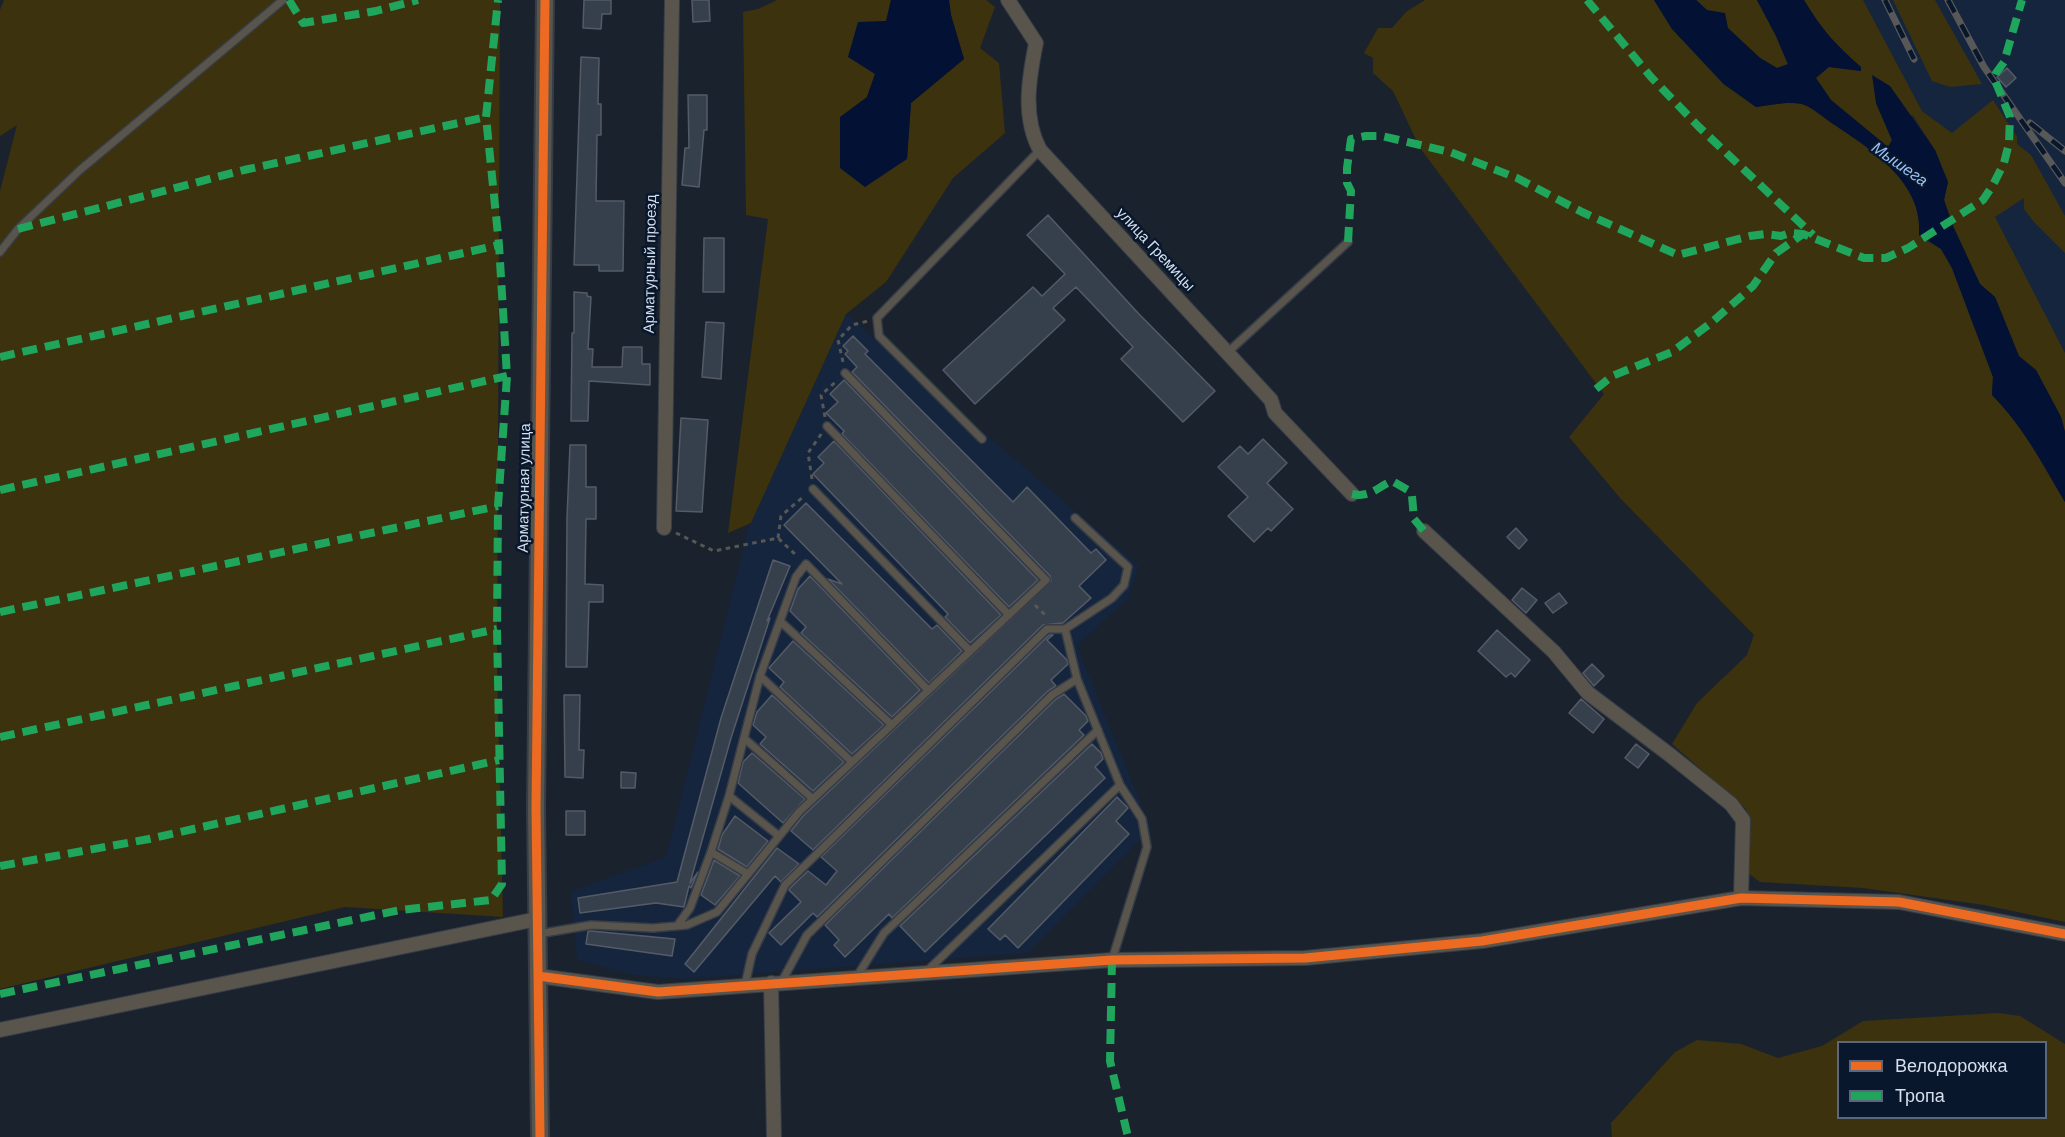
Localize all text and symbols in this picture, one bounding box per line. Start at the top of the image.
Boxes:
water label: Мышега [1867,139,1931,191]
street label: Арматурный проезд [641,194,661,334]
street label: улица Гремицы [1112,205,1198,295]
street label: Арматурная улица [515,423,535,553]
legend [1837,1041,2047,1119]
text: Велодорожка [1895,1054,2007,1078]
text: Тропа [1895,1084,1945,1108]

